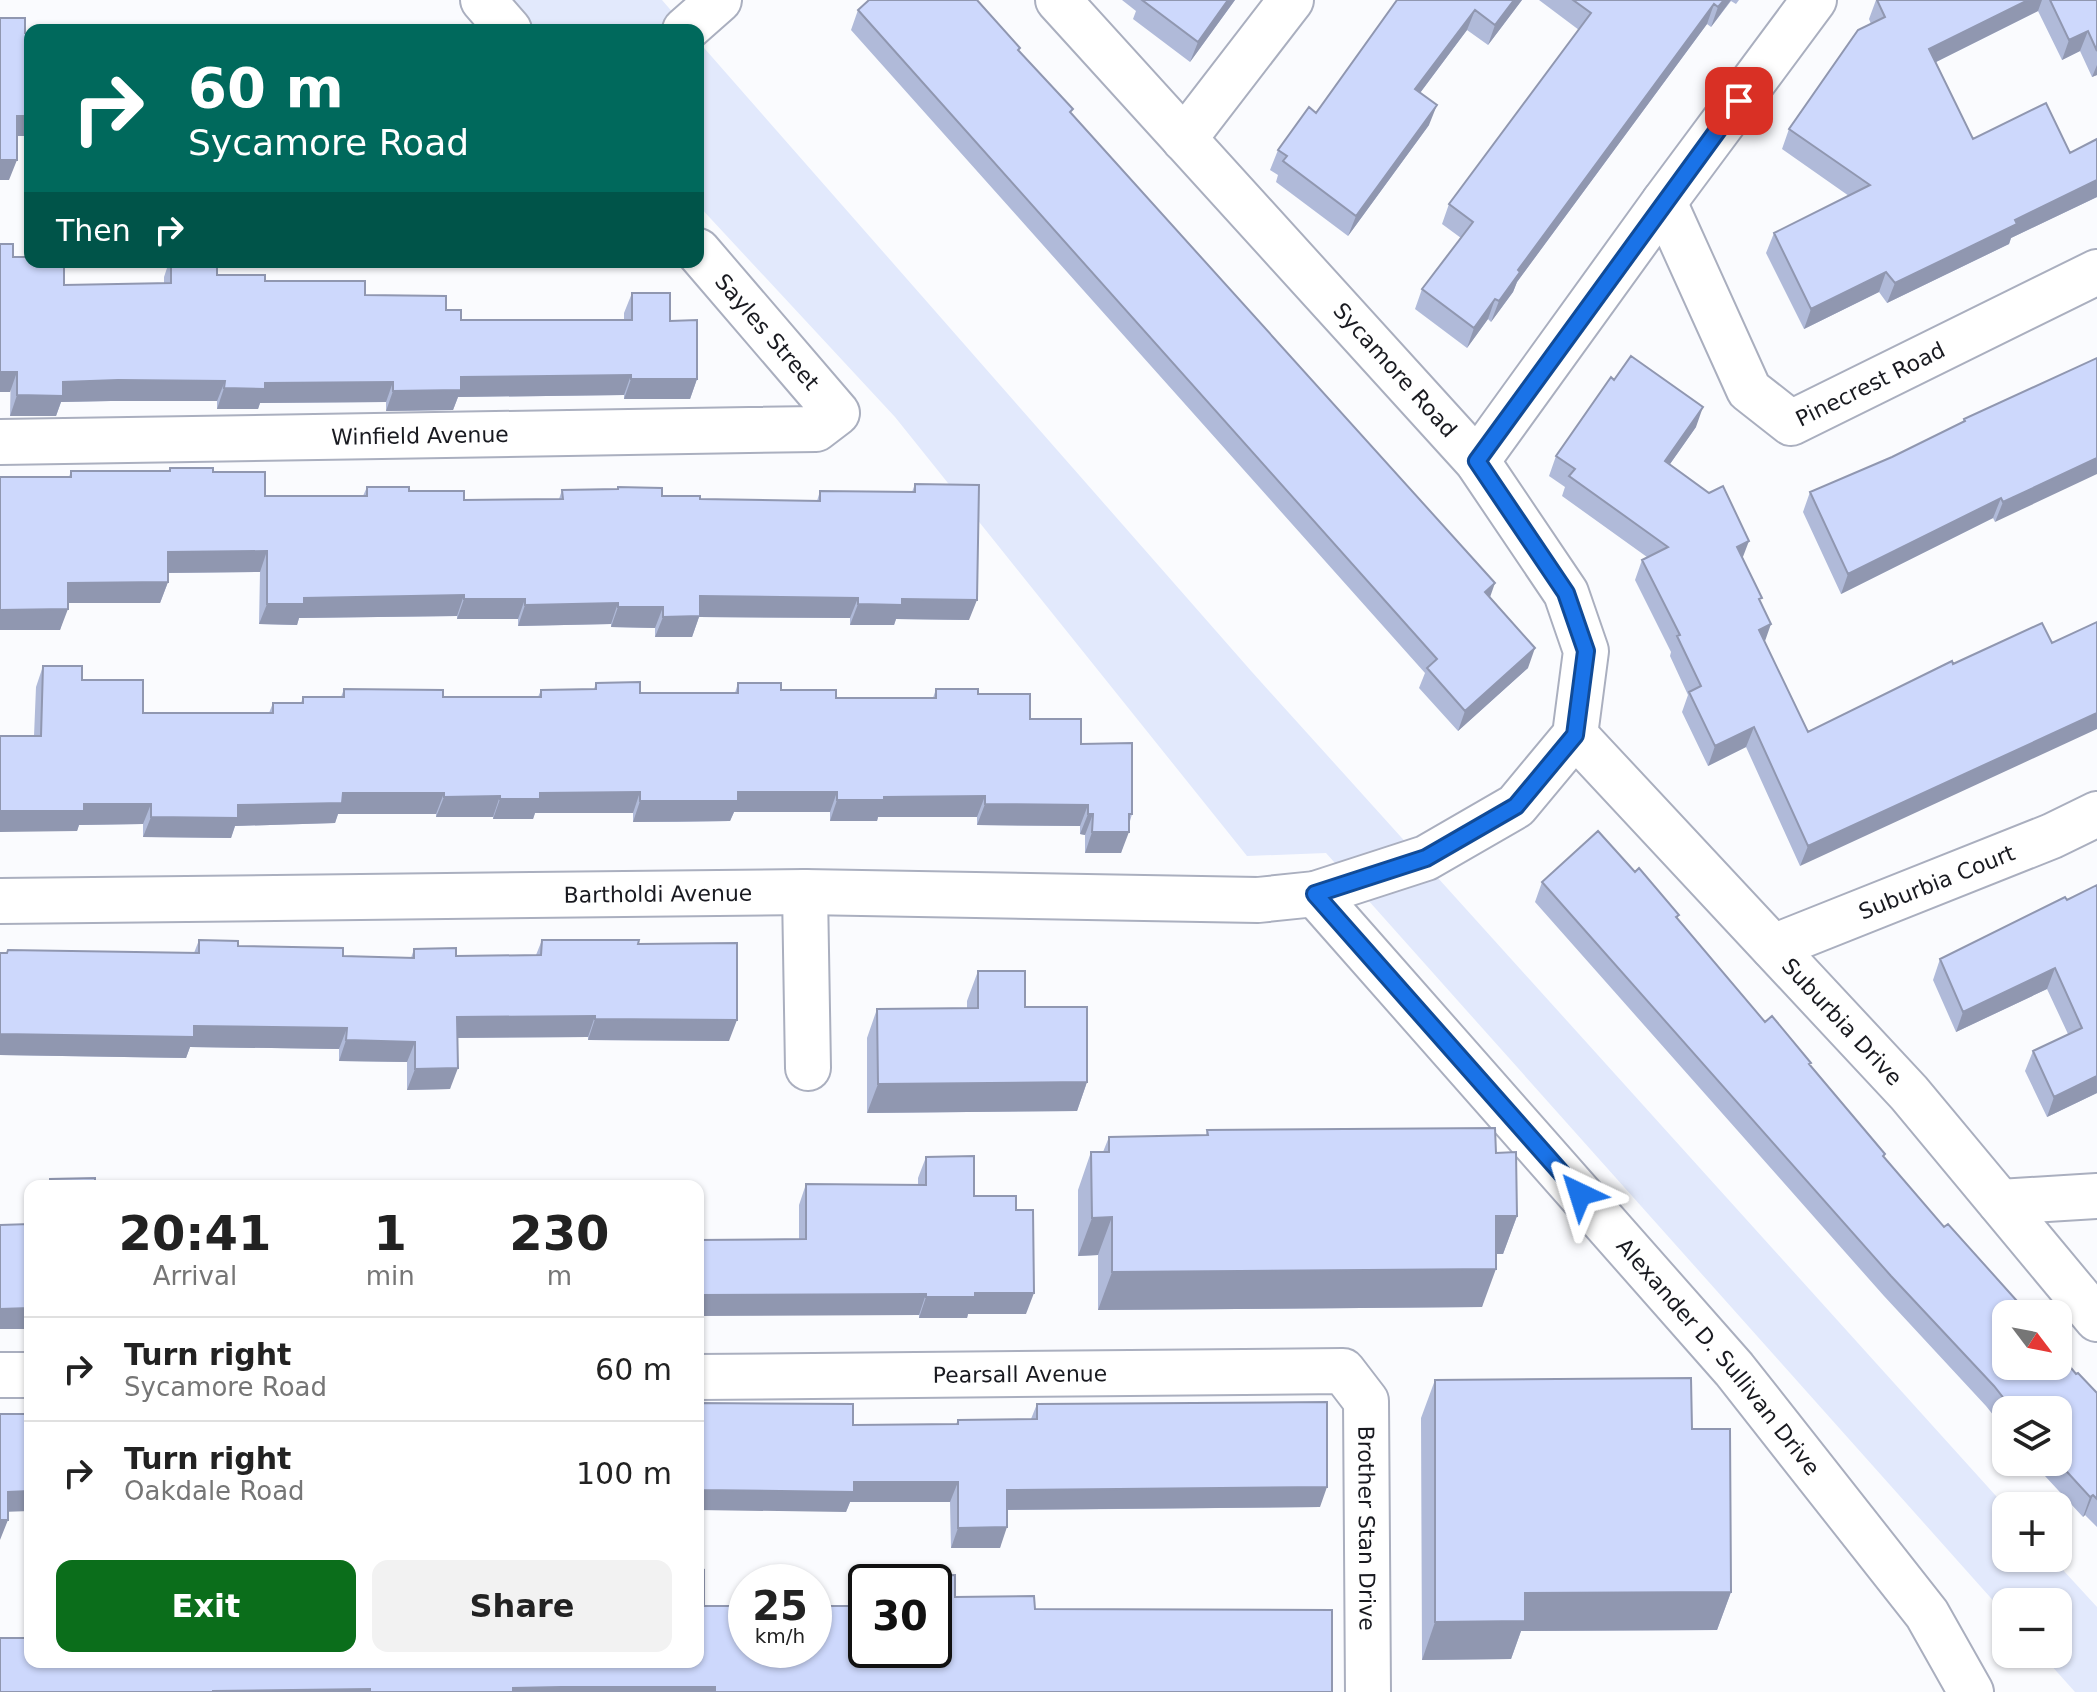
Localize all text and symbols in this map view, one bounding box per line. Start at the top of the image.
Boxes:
text: 60 m [188,55,344,120]
icon: right [56,56,160,160]
pin [1705,67,1773,135]
icon: arrive [1717,79,1761,123]
text: Sycamore Road [188,122,469,163]
icon: right [147,208,191,252]
text: Then [56,213,131,248]
street label: Sayles Street [710,269,824,395]
street label: Sycamore Road [1328,298,1462,442]
street label: Pinecrest Road [1792,337,1949,431]
street label: Winfield Avenue [331,421,509,449]
street label: Suburbia Court [1855,840,2019,924]
street label: Bartholdi Avenue [563,880,752,907]
street label: Suburbia Drive [1777,953,1908,1090]
position arrow [1538,1152,1622,1236]
text: 20:41 [118,1205,271,1261]
text: 1 [374,1205,407,1261]
text: 230 [509,1205,609,1261]
street label: Alexander D. Sullivan Drive [1612,1233,1825,1480]
text: Arrival [153,1261,237,1291]
text: min [366,1261,415,1291]
text: m [547,1261,572,1291]
north arrow [1992,1300,2072,1380]
map controls [1992,1300,2072,1668]
text: Turn right [124,1337,291,1372]
icon: right [56,1347,100,1391]
text: 60 m [595,1352,672,1387]
street label: Pearsall Avenue [933,1361,1107,1387]
text: Sycamore Road [124,1372,327,1402]
button: layers [1992,1396,2072,1476]
street label: Brother Stan Drive [1354,1426,1380,1631]
text: Turn right [124,1441,291,1476]
icon: right [56,1451,100,1495]
text: 100 m [576,1456,672,1491]
text: Oakdale Road [124,1476,305,1506]
button: + [1992,1492,2072,1572]
button: Exit [56,1560,356,1652]
button: Share [372,1560,672,1652]
speed limit sign: 30 [848,1564,952,1668]
text: 25 [752,1583,808,1629]
button: − [1992,1588,2072,1668]
text: km/h [755,1624,805,1648]

